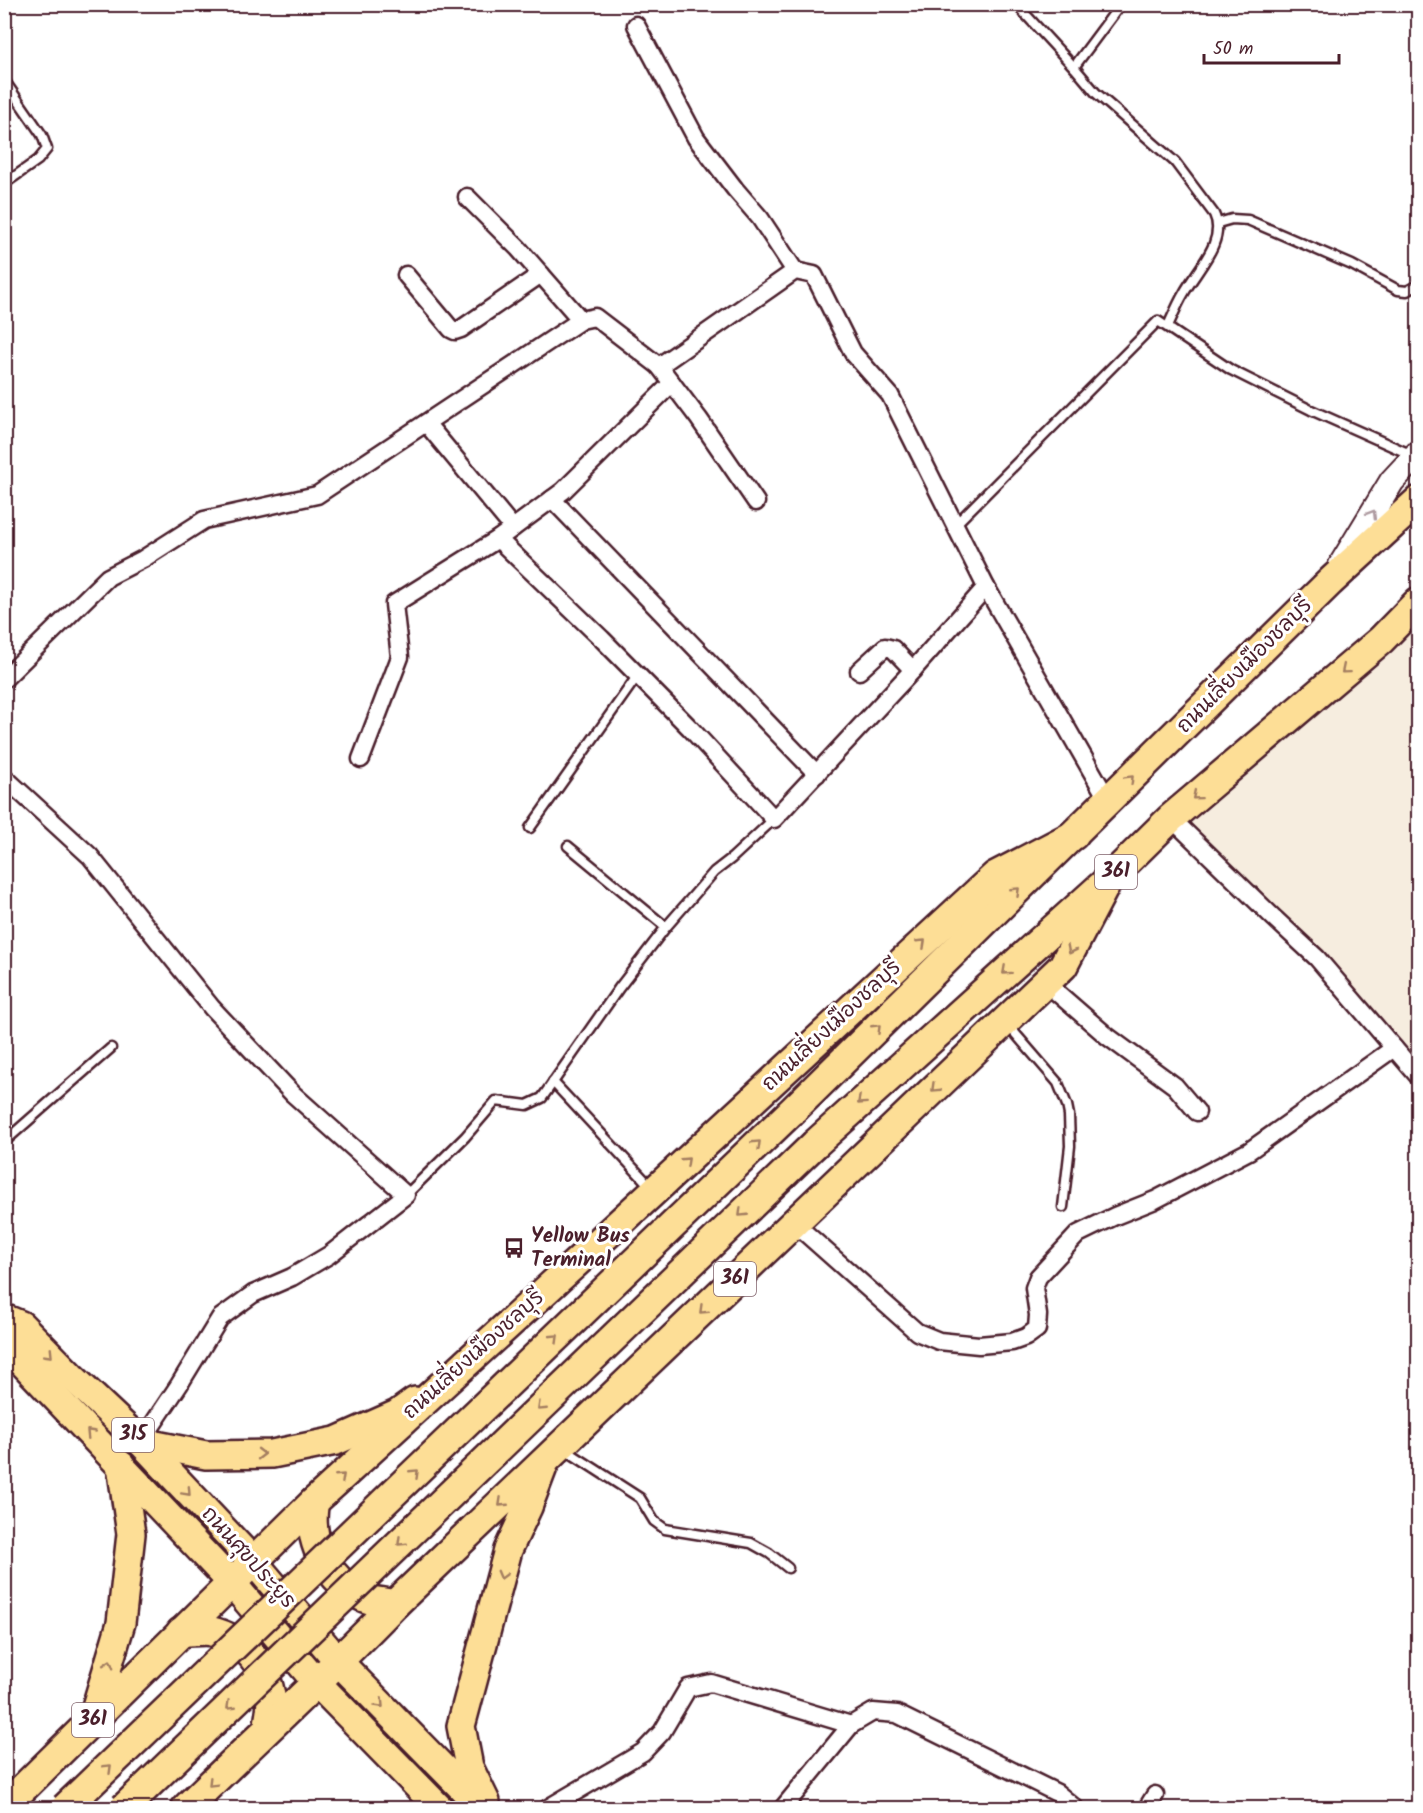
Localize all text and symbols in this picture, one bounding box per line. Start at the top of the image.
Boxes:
scale bar [1204,27,1339,65]
text: 50 m [1213,35,1253,64]
one-way arrow [1364,510,1376,520]
street label: ถนนเลี่ยงเมืองชลบุรี [1167,588,1321,742]
one-way arrow [1341,663,1352,674]
one-way arrow [1123,775,1134,786]
one-way arrow [1192,789,1203,800]
road number: 361 [1095,855,1137,889]
one-way arrow [1009,887,1019,898]
one-way arrow [915,939,925,950]
one-way arrow [1067,944,1078,955]
street label: ถนนเลี่ยงเมืองชลบุรี [752,950,910,1100]
one-way arrow [1002,963,1013,974]
one-way arrow [869,1024,880,1035]
one-way arrow [931,1081,941,1092]
one-way arrow [857,1094,868,1105]
one-way arrow [749,1141,760,1152]
one-way arrow [679,1157,690,1168]
one-way arrow [739,1206,749,1217]
place label: Yellow Bus Terminal [531,1220,630,1277]
bus stop icon: Yellow Bus Terminal [502,1236,526,1260]
road number: 361 [714,1262,756,1296]
street label: ถนนเลี่ยงเมืองชลบุรี [394,1280,552,1428]
one-way arrow [699,1303,709,1314]
one-way arrow [548,1334,559,1345]
one-way arrow [42,1346,53,1357]
one-way arrow [538,1399,549,1410]
road number: 315 [112,1418,154,1452]
one-way arrow [86,1429,97,1439]
one-way arrow [256,1448,265,1460]
one-way arrow [408,1469,418,1480]
one-way arrow [334,1473,344,1484]
one-way arrow [180,1484,191,1495]
one-way arrow [498,1496,509,1507]
street label: ถนนศุขประยูร [193,1499,303,1617]
one-way arrow [397,1535,407,1546]
one-way arrow [496,1570,509,1580]
one-way arrow [102,1659,114,1670]
one-way arrow [372,1697,383,1708]
one-way arrow [226,1699,237,1710]
road number: 361 [72,1703,114,1737]
one-way arrow [101,1764,111,1775]
one-way arrow [208,1775,219,1786]

